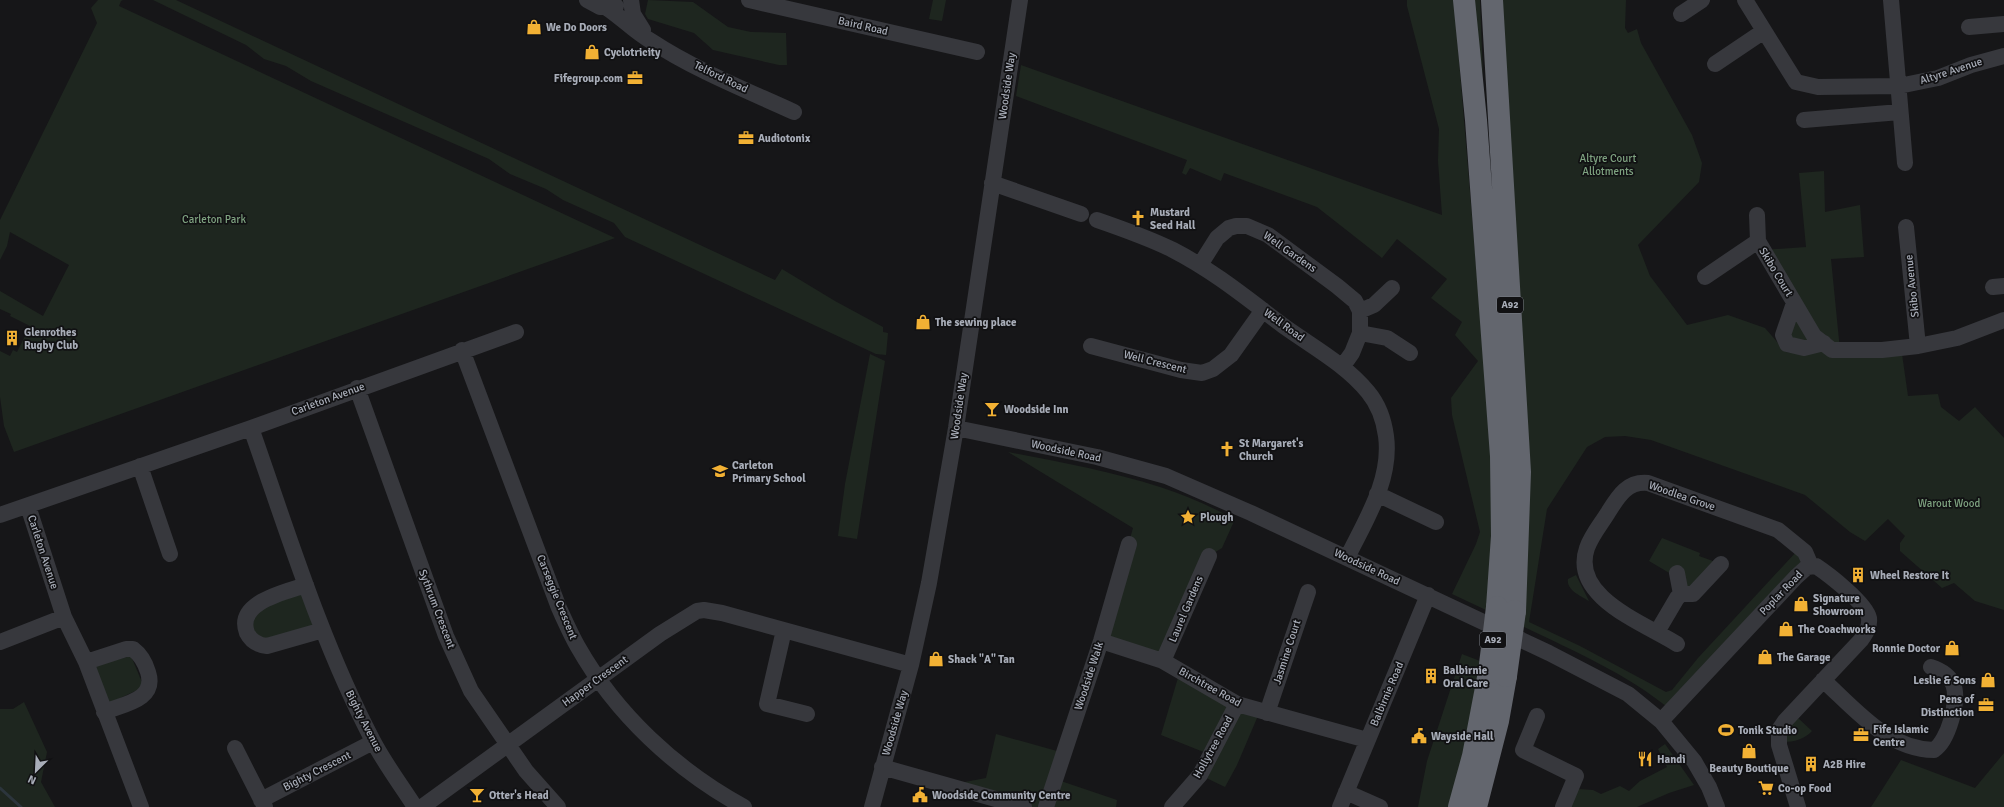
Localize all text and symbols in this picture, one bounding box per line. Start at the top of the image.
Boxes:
street label: Baird Road [837,14,889,38]
shop icon: We Do Doors [525,18,543,36]
place label: We Do Doors [546,21,607,34]
shop icon: Cyclotricity [583,43,601,61]
place label: Cyclotricity [604,46,661,59]
street label: Woodside Way [996,51,1018,120]
street label: Altyre Avenue [1918,55,1984,87]
street label: Telford Road [692,58,750,96]
office icon: Fifegroup.com [626,69,644,87]
place label: Fifegroup.com [554,72,623,85]
office icon: Audiotonix [737,129,755,147]
place label: Audiotonix [758,132,811,145]
park label: Altyre Court Allotments [1580,152,1637,178]
place label: Mustard Seed Hall [1150,206,1196,232]
church icon: Mustard Seed Hall [1129,209,1147,227]
park label: Carleton Park [182,213,246,226]
street label: Well Gardens [1261,229,1319,275]
street label: Skibo Court [1756,245,1796,299]
street label: Skibo Avenue [1902,254,1922,318]
road number: A92 [1497,297,1523,313]
street label: Well Road [1261,306,1307,344]
shop icon: The sewing place [914,313,932,331]
place label: The sewing place [935,316,1017,329]
place label: Glenrothes Rugby Club [24,326,78,352]
building icon: Glenrothes Rugby Club [3,329,21,347]
street label: Well Crescent [1122,348,1188,376]
street label: Woodside Way [948,371,970,440]
street label: Carleton Avenue [290,380,366,418]
bar icon: Woodside Inn [983,400,1001,418]
place label: Woodside Inn [1004,403,1068,416]
street label: Woodside Road [1030,437,1102,465]
place label: St Margaret's Church [1239,437,1304,463]
church icon: St Margaret's Church [1218,440,1236,458]
place label: Carleton Primary School [732,459,806,485]
school or university icon: Carleton Primary School [711,462,729,480]
street label: Woodlea Grove [1647,479,1717,513]
park label: Warout Wood [1918,497,1980,510]
place icon: Plough [1179,508,1197,526]
place label: Plough [1200,511,1233,524]
street label: Carleton Avenue [25,513,61,591]
street label: Woodside Road [1332,546,1402,588]
street label: Carseggie Crescent [534,553,580,641]
building icon: Wheel Restore It [1849,566,1867,584]
street label: Sythrum Crescent [416,568,458,650]
street label: Poplar Road [1757,568,1805,618]
place label: Wheel Restore It [1870,569,1949,582]
street label: Laurel Gardens [1166,574,1206,644]
place label: Signature Showroom [1813,592,1864,618]
shop icon: Signature Showroom [1792,595,1810,613]
street label: Jasmine Court [1270,618,1304,686]
shop icon: The Coachworks [1777,620,1795,638]
place label: The Coachworks [1798,623,1876,636]
road number: A92 [1480,632,1506,648]
shop icon: Ronnie Doctor [1943,639,1961,657]
street label: Woodside Walk [1072,640,1106,712]
place label: Ronnie Doctor [1872,642,1941,655]
shop icon: The Garage [1756,648,1774,666]
shop icon: Shack "A" Tan [927,650,945,668]
place label: The Garage [1777,651,1831,664]
street label: Happer Crescent [560,653,630,709]
place label: Shack "A" Tan [948,653,1015,666]
street label: Balbirnie Road [1368,660,1406,728]
place label: Balbirnie Oral Care [1443,664,1489,690]
street label: Birchtree Road [1177,665,1244,710]
building icon: Balbirnie Oral Care [1422,667,1440,685]
shop icon: Leslie & Sons [1979,671,1997,689]
place label: Leslie & Sons [1913,674,1976,687]
street label: Bighty Avenue [343,688,385,754]
street label: Woodside Way [879,688,911,757]
place label: Pens of Distinction [1921,693,1975,719]
office icon: Pens of Distinction [1977,696,1995,714]
street label: Hollytree Road [1191,713,1236,780]
sports icon: Tonik Studio [1717,721,1735,739]
place label: Fife Islamic Centre [1873,723,1929,749]
place label: Tonik Studio [1738,724,1797,737]
office icon: Fife Islamic Centre [1852,726,1870,744]
public building icon: Wayside Hall [1410,727,1428,745]
place label: Wayside Hall [1431,730,1494,743]
shop icon: Beauty Boutique [1740,742,1758,760]
street label: Bighty Crescent [281,748,353,794]
restaurant icon: Handi [1636,750,1654,768]
north arrow [16,751,56,791]
place label: Handi [1657,753,1685,766]
building icon: A2B Hire [1802,755,1820,773]
place label: A2B Hire [1823,758,1866,771]
place label: Beauty Boutique [1709,762,1789,775]
text: N [26,772,38,787]
supermarket icon: Co-op Food [1757,779,1775,797]
place label: Co-op Food [1778,782,1832,795]
bar icon: Otter's Head [468,786,486,804]
public building icon: Woodside Community Centre [911,786,929,804]
place label: Otter's Head [489,789,549,802]
place label: Woodside Community Centre [932,789,1071,802]

